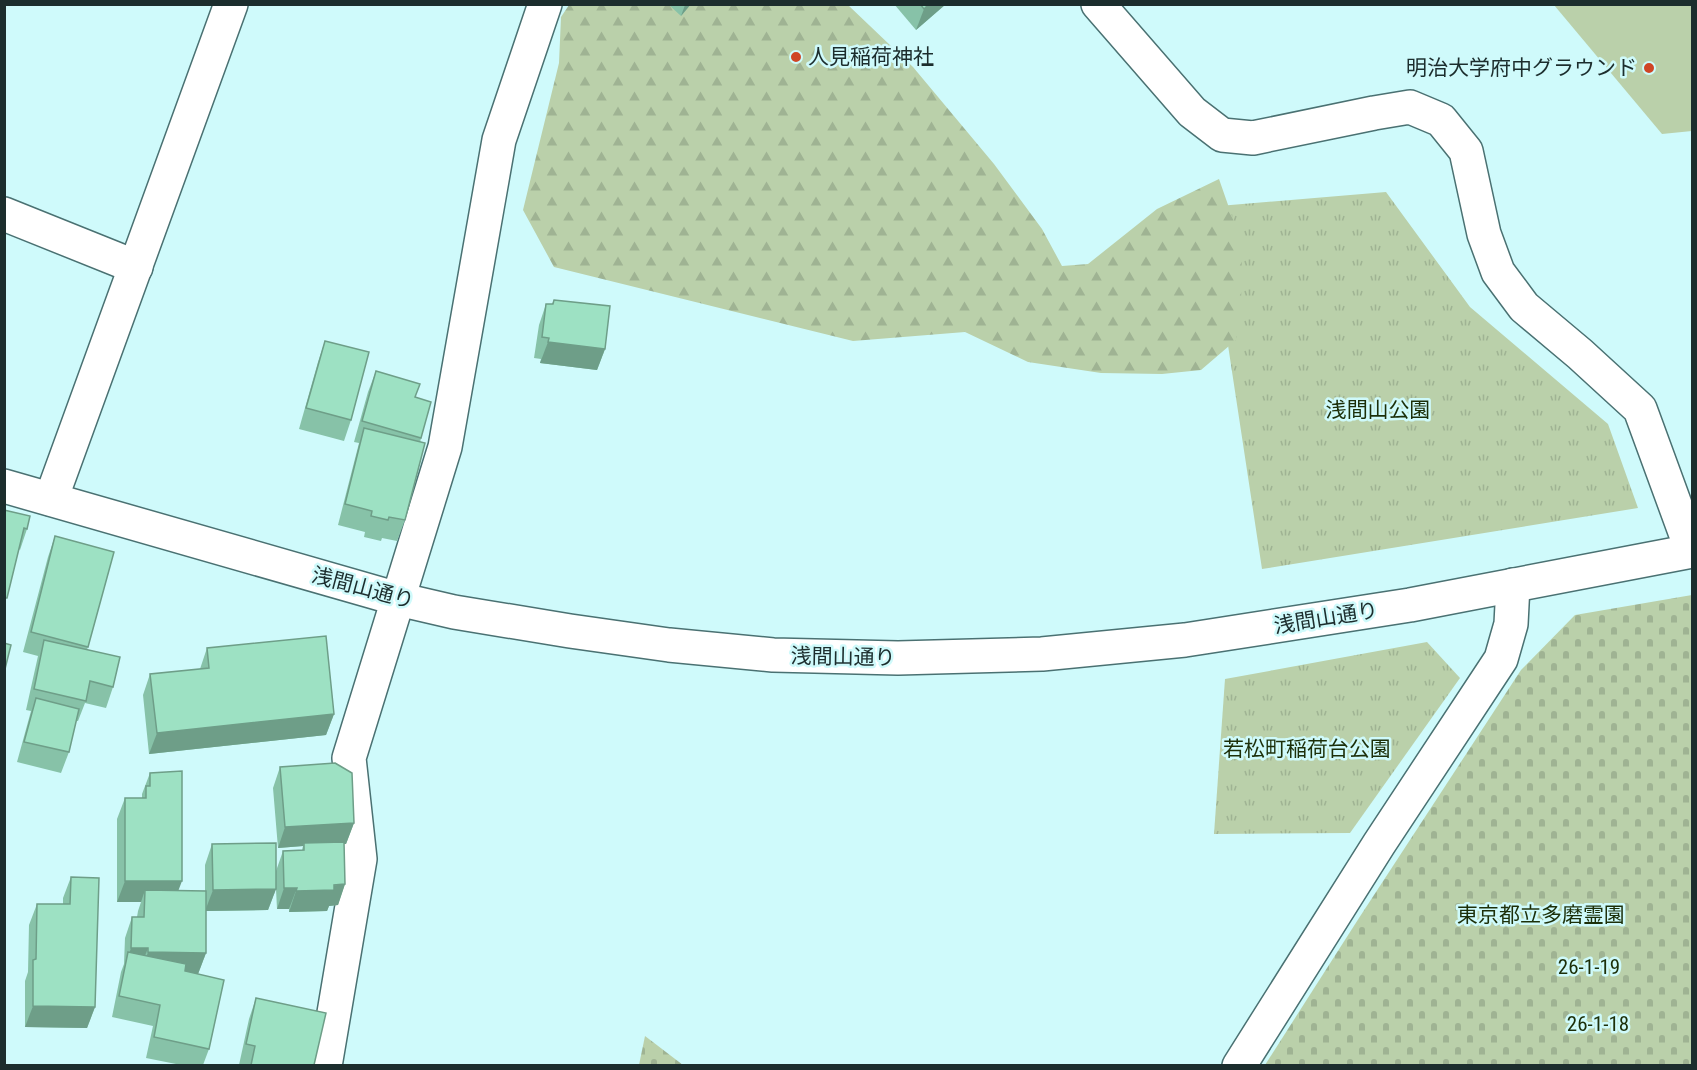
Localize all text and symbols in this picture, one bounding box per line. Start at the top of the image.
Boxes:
place label: 人見稲荷神社 [808,45,934,69]
marker: 人見稲荷神社 [789,50,803,64]
place label: 明治大学府中グラウンド [1406,56,1637,80]
marker: 明治大学府中グラウンド [1642,61,1656,75]
park label: 浅間山公園 [1326,398,1431,422]
street label: 浅間山通り [309,563,417,613]
street label: 浅間山通り [1272,598,1380,638]
street label: 浅間山通り [790,644,896,670]
park label: 若松町稲荷台公園 [1223,737,1391,761]
park label: 東京都立多磨霊園 [1457,903,1625,927]
park label: 26-1-19 [1558,955,1620,979]
park label: 26-1-18 [1567,1012,1629,1036]

